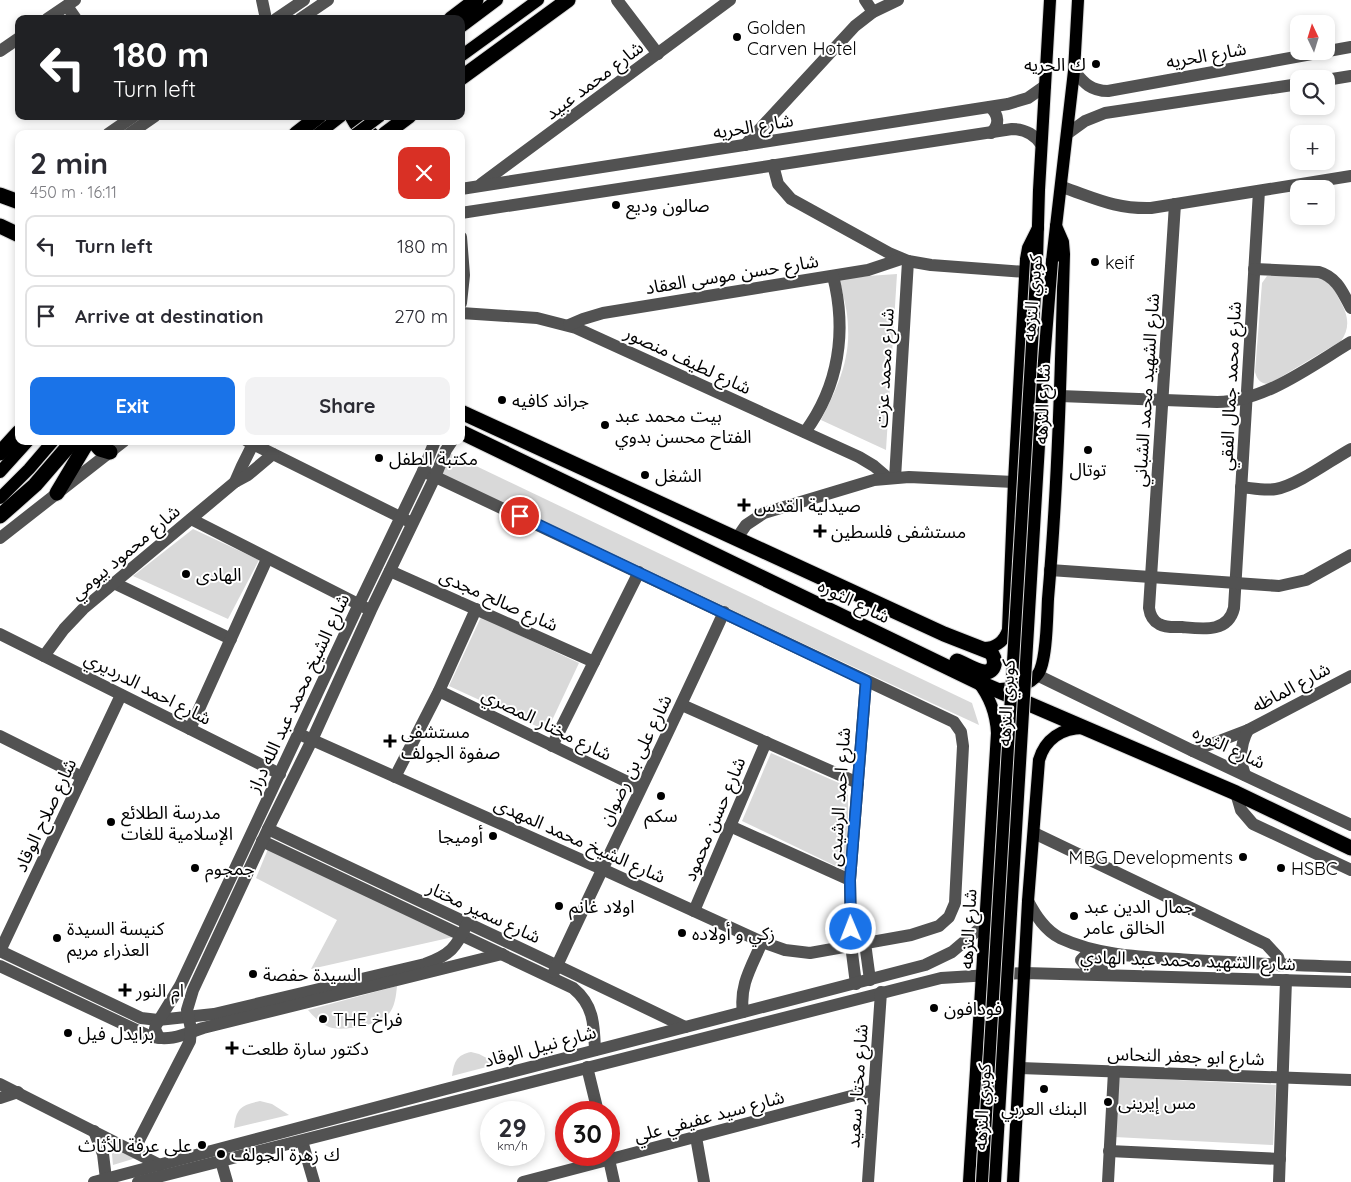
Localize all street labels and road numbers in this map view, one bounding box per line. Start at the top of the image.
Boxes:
street label: شارع محمد عبيد [540,36,650,127]
street label: شارع الحريه [1164,37,1248,76]
street label: شارع الحريه [711,108,795,147]
street label: شارع حسن موسى العقاد [644,249,821,302]
street label: كوبري النزهه [1017,253,1049,343]
street label: شارع الشهيد محمد الشباني [1128,292,1167,488]
street label: شارع محمد جمال الفقي [1214,301,1249,471]
street label: شارع محمد عزت [869,308,902,429]
street label: شارع لطيف منصور [619,320,755,402]
street label: شارع النزهه [1029,363,1058,445]
street label: شارع محمود بيومي [65,499,186,607]
street label: شارع صالح مجدى [435,564,562,639]
street label: شارع الثوره [813,574,894,631]
street label: شارع الشيخ محمد عبد الله دراز [241,590,357,798]
street label: شارع احمد الدرديري [79,646,215,733]
street label: شارع الماظه [1248,657,1336,720]
street label: كوبري النزهه [992,658,1022,747]
street label: شارع مختار المصري [477,683,616,768]
street label: شارع على بن رضوان [593,691,679,831]
street label: شارع الثوره [1188,720,1269,776]
street label: شارع احمد الرشيدى [823,727,858,868]
street label: شارع حسن محمود [678,754,753,886]
street label: شارع صلاح الوقاد [9,755,84,877]
street label: شارع الشيخ محمد المهدى [490,792,669,891]
street label: شارع سمير مختار [421,875,544,951]
street label: شارع النزهه [954,888,985,970]
street label: شارع الشهيد محمد عبد الهادي [1080,945,1296,978]
street label: شارع نبيل الوقاد [481,1020,599,1075]
street label: شارع مختار سعيد [841,1023,876,1149]
street label: شارع ابو جعفر النحاس [1107,1042,1265,1073]
street label: كوبري النزهه [968,1062,998,1151]
street label: شارع سيد عفيفي علي [631,1085,787,1150]

